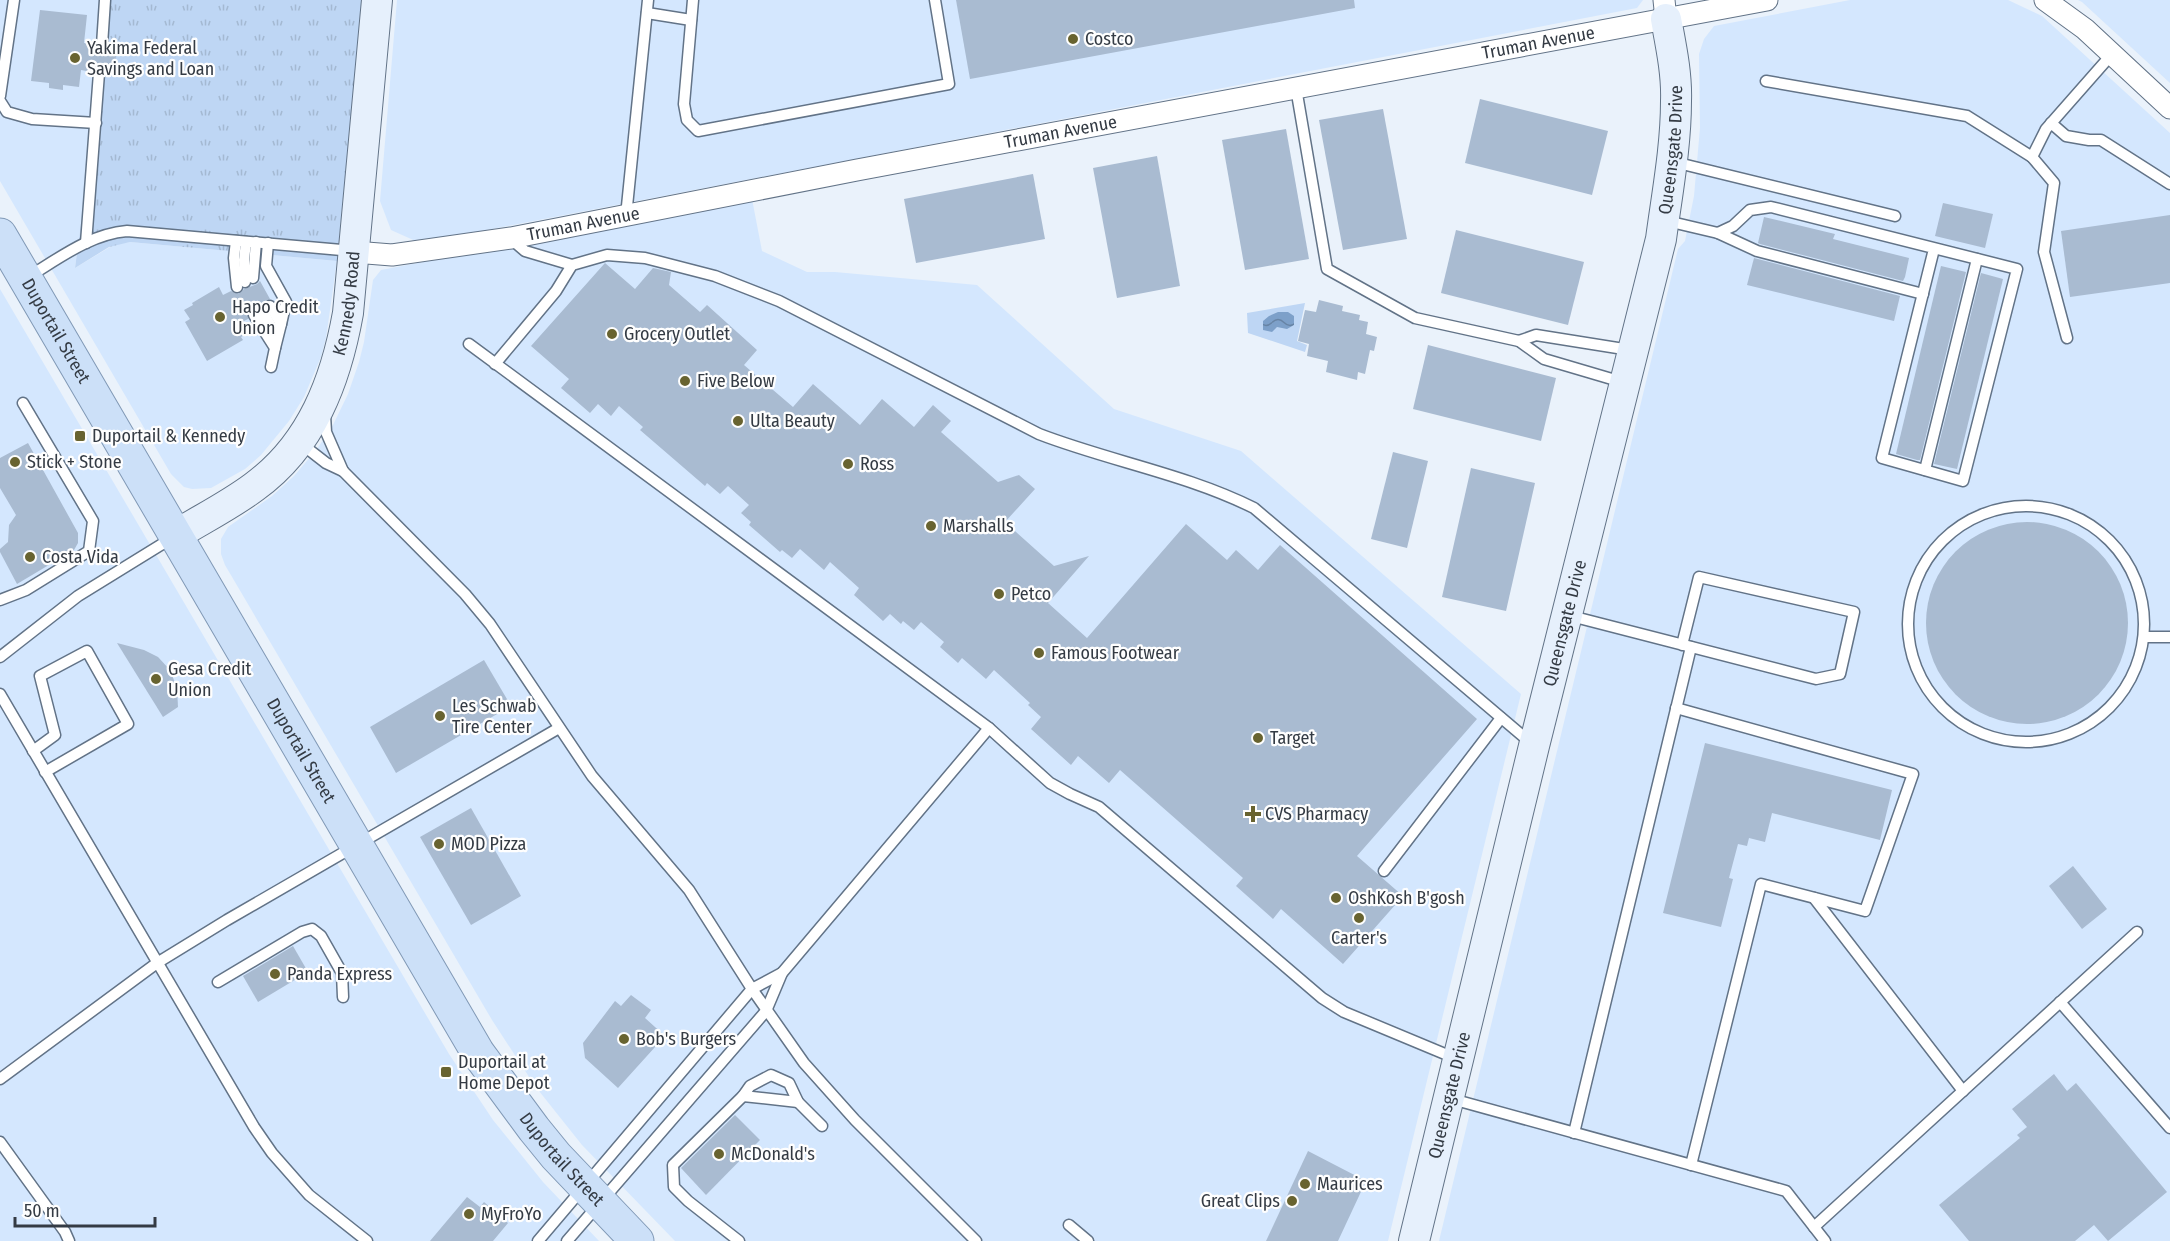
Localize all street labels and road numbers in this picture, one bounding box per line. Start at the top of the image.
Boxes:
street label: Truman Avenue [1480,21,1596,64]
street label: Queensgate Drive [1654,85,1687,216]
street label: Truman Avenue [1002,111,1119,153]
street label: Truman Avenue [525,202,641,246]
street label: Kennedy Road [328,250,365,358]
street label: Duportail Street [17,274,95,387]
street label: Queensgate Drive [1538,558,1591,689]
street label: Duportail Street [262,694,340,807]
street label: Queensgate Drive [1423,1030,1475,1161]
street label: Duportail Street [515,1108,609,1211]

